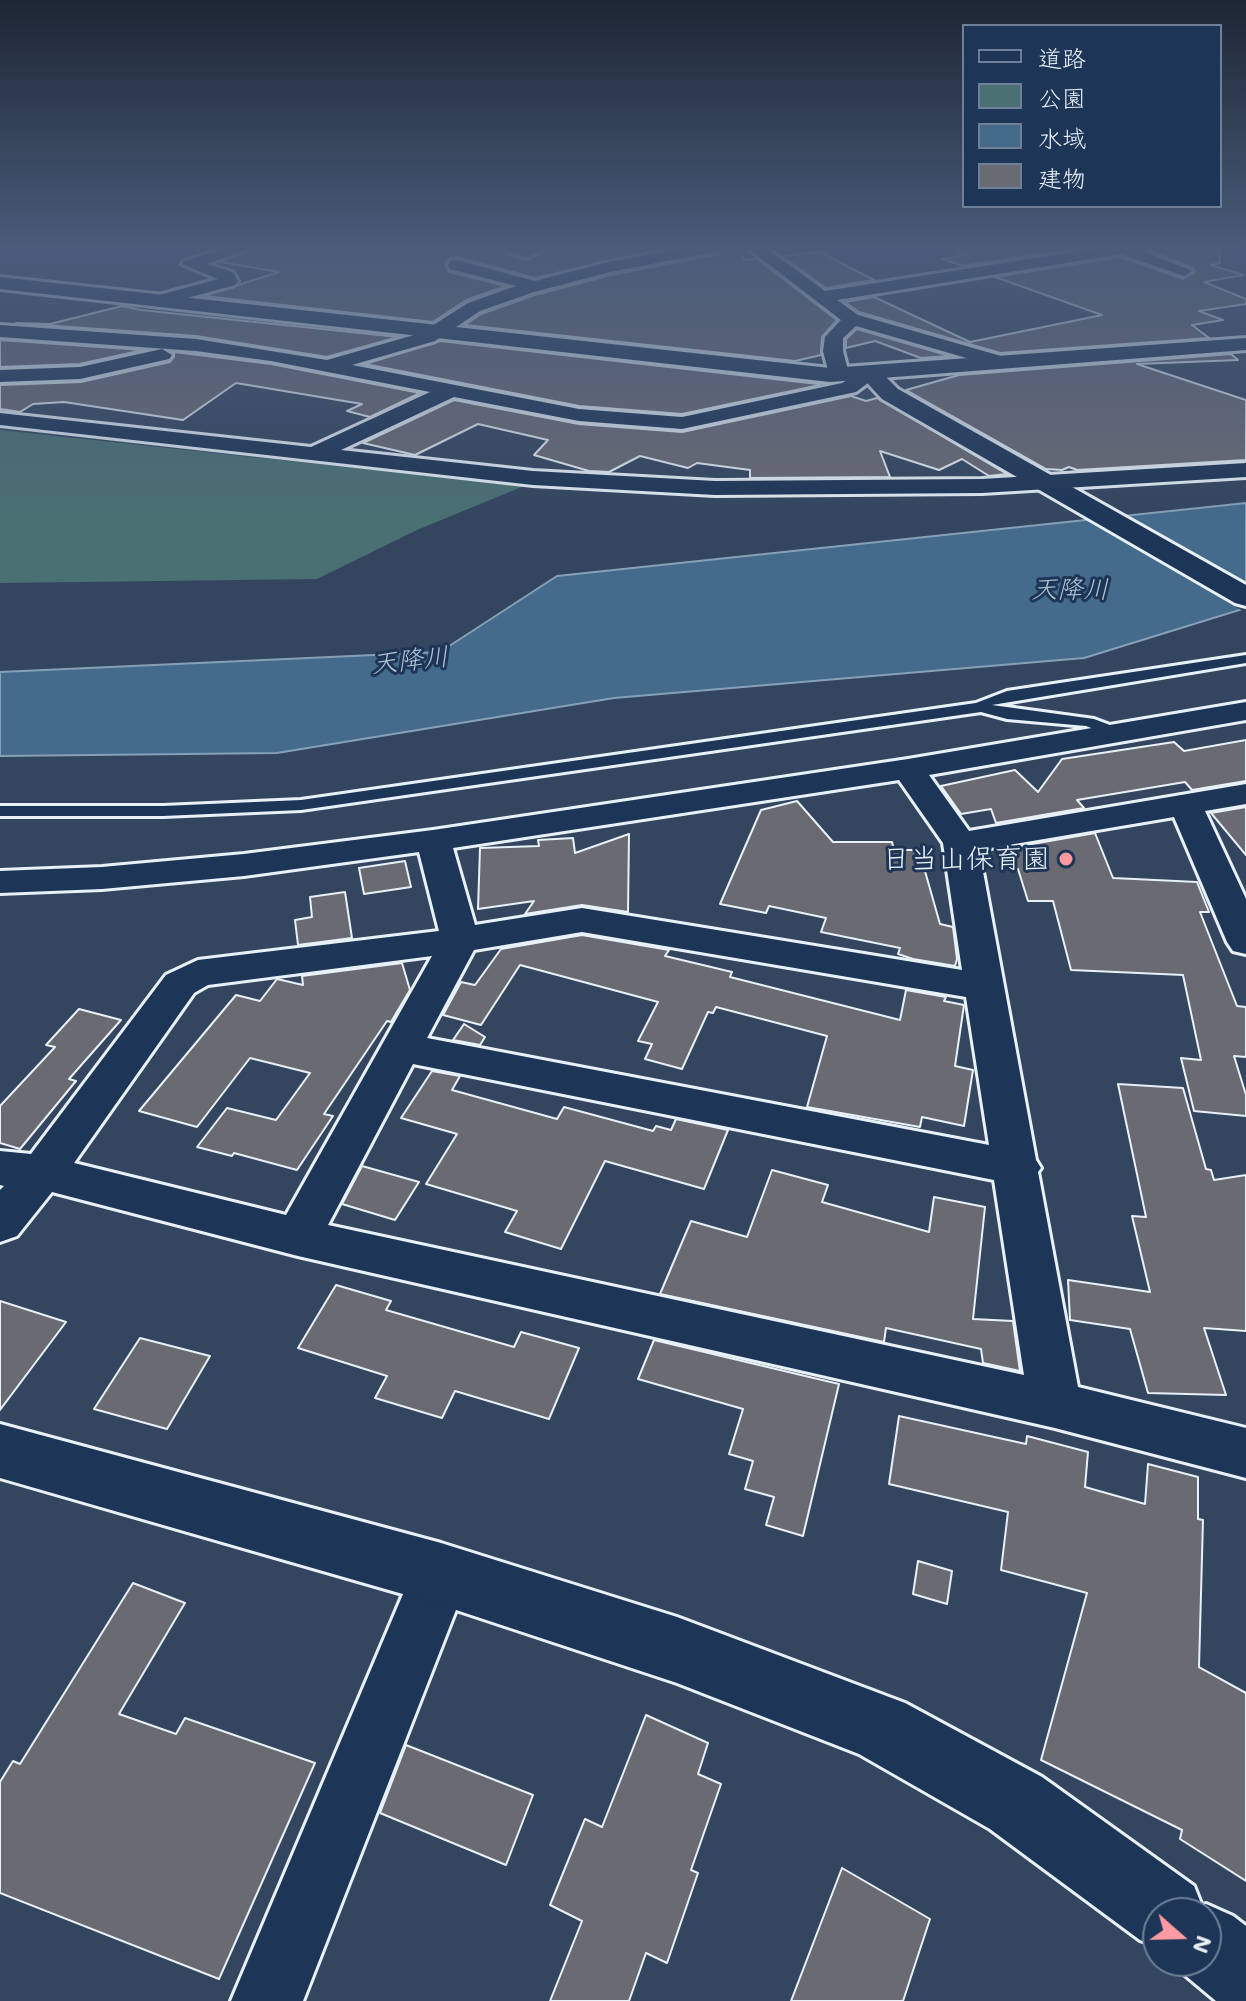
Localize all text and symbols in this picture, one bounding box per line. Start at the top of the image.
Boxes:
legend [962,24,1222,208]
text: 道路 [1038,42,1086,73]
text: 公園 [1038,82,1086,113]
text: 水域 [1038,122,1086,153]
text: 建物 [1038,162,1086,193]
water label: 天降川 [1031,574,1109,606]
water label: 天降川 [370,641,450,681]
place label: 日当山保育園 [882,842,1050,876]
marker: 日当山保育園 [1057,850,1075,868]
north arrow [1142,1897,1222,1977]
text: N [1187,1932,1220,1957]

